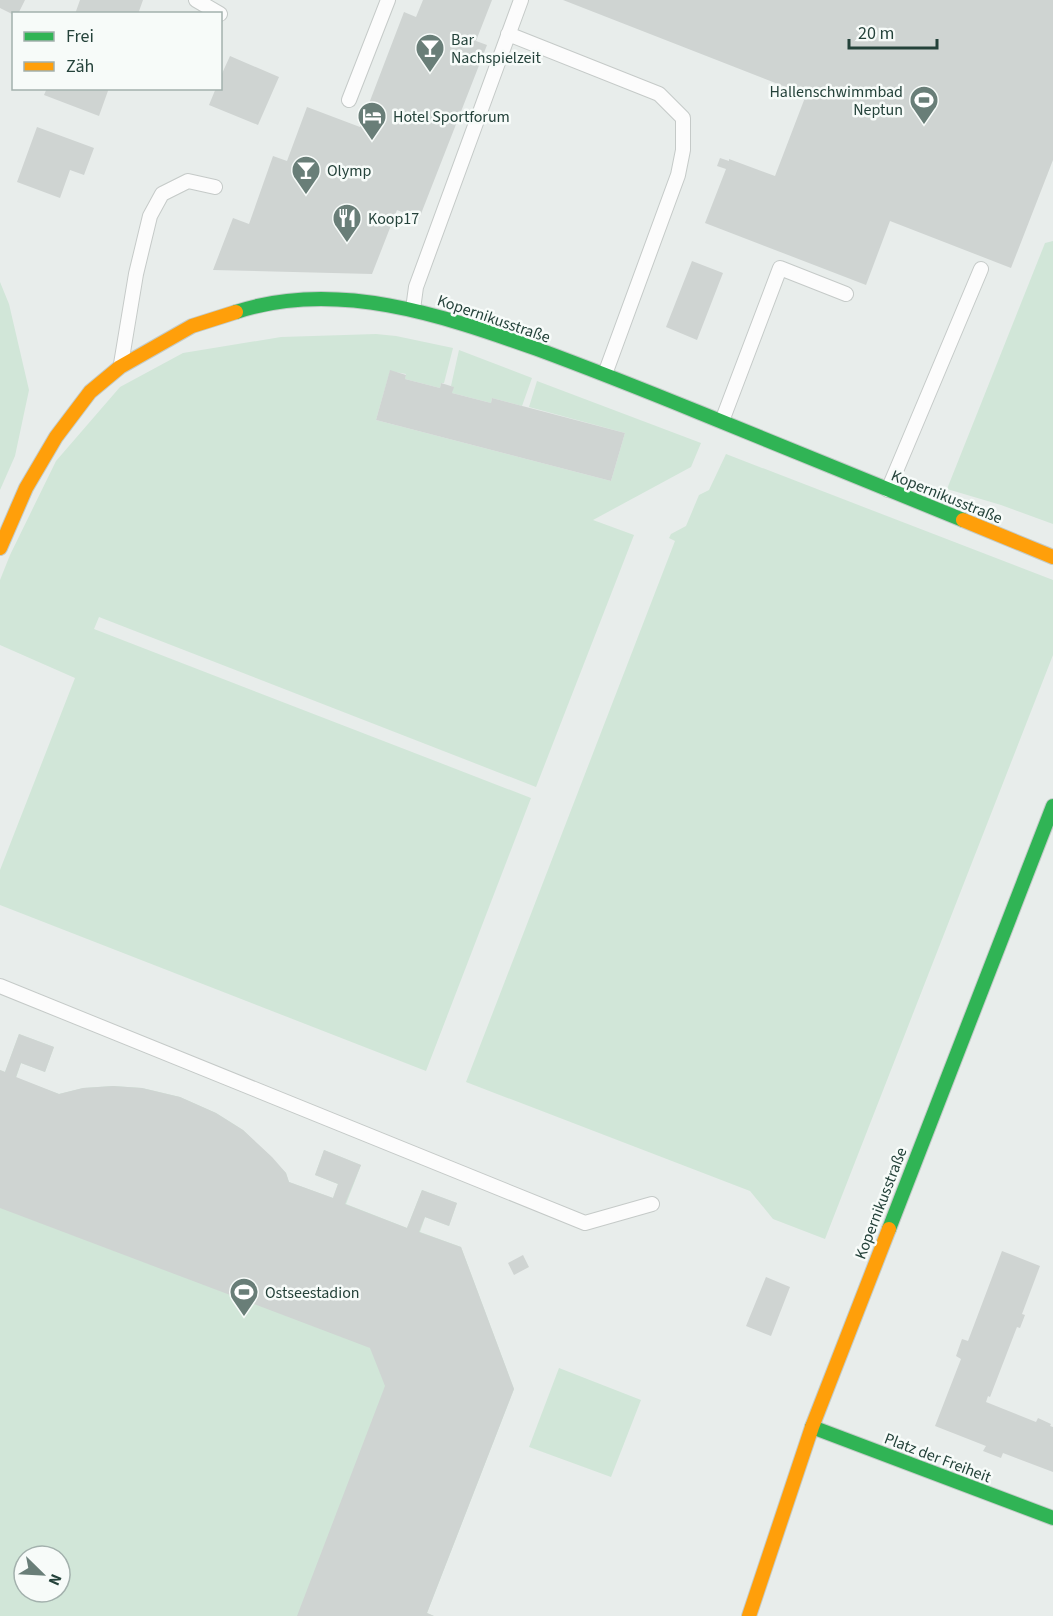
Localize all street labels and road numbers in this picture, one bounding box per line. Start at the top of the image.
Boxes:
street label: Kopernikusstraße [434,289,553,349]
street label: Kopernikusstraße [888,465,1006,529]
street label: Kopernikusstraße [849,1144,912,1262]
street label: Platz der Freiheit [881,1427,995,1489]

